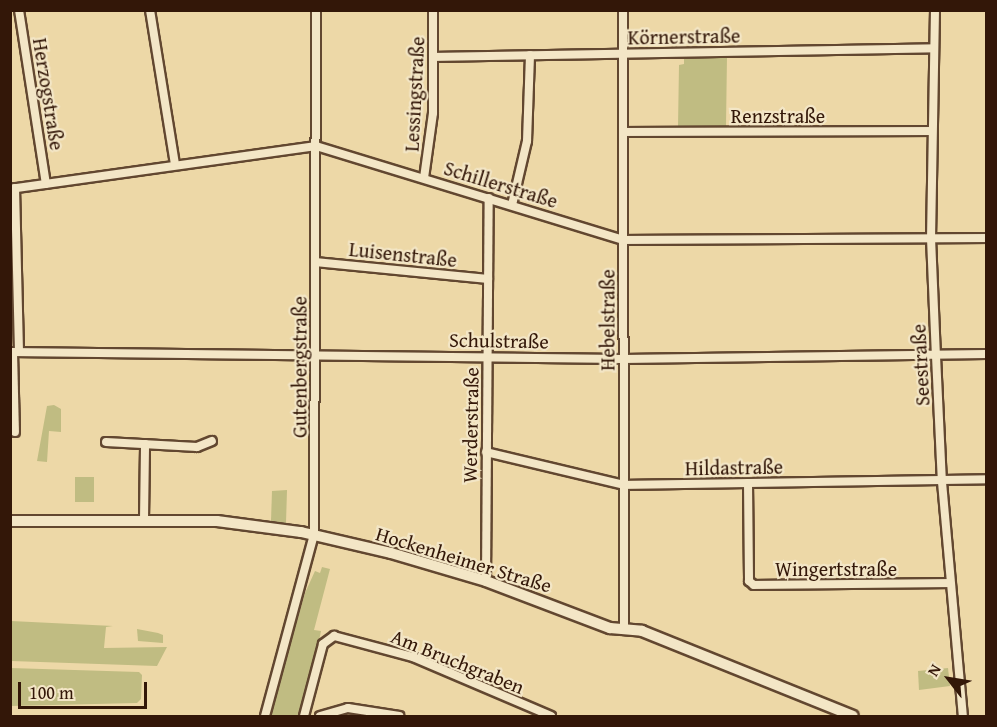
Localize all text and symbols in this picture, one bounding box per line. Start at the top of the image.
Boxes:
street label: Körnerstraße [627,23,741,49]
street label: Herzogstraße [28,36,70,152]
street label: Lessingstraße [399,36,429,152]
street label: Renzstraße [731,103,825,127]
street label: Schillerstraße [441,155,561,213]
street label: Luisenstraße [348,236,458,272]
street label: Hebelstraße [595,269,619,371]
street label: Gutenbergstraße [287,296,311,438]
street label: Seestraße [906,323,934,407]
street label: Schulstraße [449,327,549,353]
street label: Werderstraße [457,367,483,483]
street label: Hildastraße [685,454,783,480]
street label: Hockenheimer Straße [373,521,555,597]
street label: Wingertstraße [775,556,897,580]
street label: Am Bruchgraben [388,623,528,699]
north arrow [919,649,979,709]
text: N [921,659,947,681]
scale bar [21,670,150,708]
text: 100 m [29,679,74,706]

